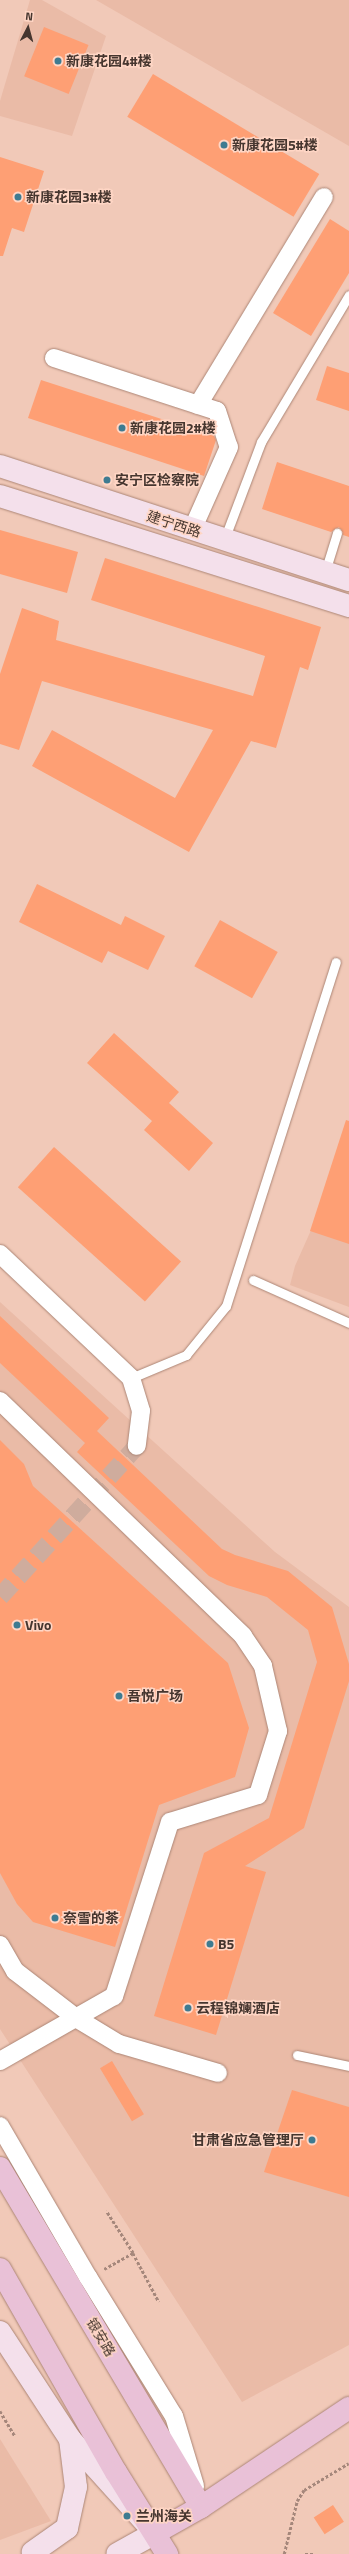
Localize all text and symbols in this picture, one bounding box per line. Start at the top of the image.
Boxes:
north arrow [8,8,48,48]
text: N [25,8,34,24]
place label: 新康花园4#楼 [66,53,152,69]
marker: 新康花园4#楼 [53,56,63,66]
place label: 新康花园5#楼 [232,137,318,153]
marker: 新康花园5#楼 [219,140,229,150]
place label: 新康花园3#楼 [26,189,112,205]
marker: 新康花园3#楼 [13,192,23,202]
place label: 新康花园2#楼 [130,420,216,436]
marker: 新康花园2#楼 [117,423,127,433]
place label: 安宁区检察院 [115,472,199,488]
marker: 安宁区检察院 [102,475,112,485]
street label: 建宁西路 [145,507,203,541]
place label: Vivo [25,1617,51,1633]
marker: Vivo [12,1620,22,1630]
place label: 吾悦广场 [127,1688,183,1704]
marker: 吾悦广场 [114,1691,124,1701]
place label: 奈雪的茶 [63,1910,119,1926]
marker: 奈雪的茶 [50,1913,60,1923]
place label: B5 [218,1936,234,1952]
marker: B5 [205,1939,215,1949]
place label: 云程锦斓酒店 [196,2000,280,2016]
marker: 云程锦斓酒店 [183,2003,193,2013]
place label: 甘肃省应急管理厅 [192,2132,304,2148]
marker: 甘肃省应急管理厅 [307,2135,317,2145]
street label: 银安路 [83,2315,119,2359]
place label: 兰州海关 [136,2508,192,2524]
marker: 兰州海关 [121,2510,133,2522]

